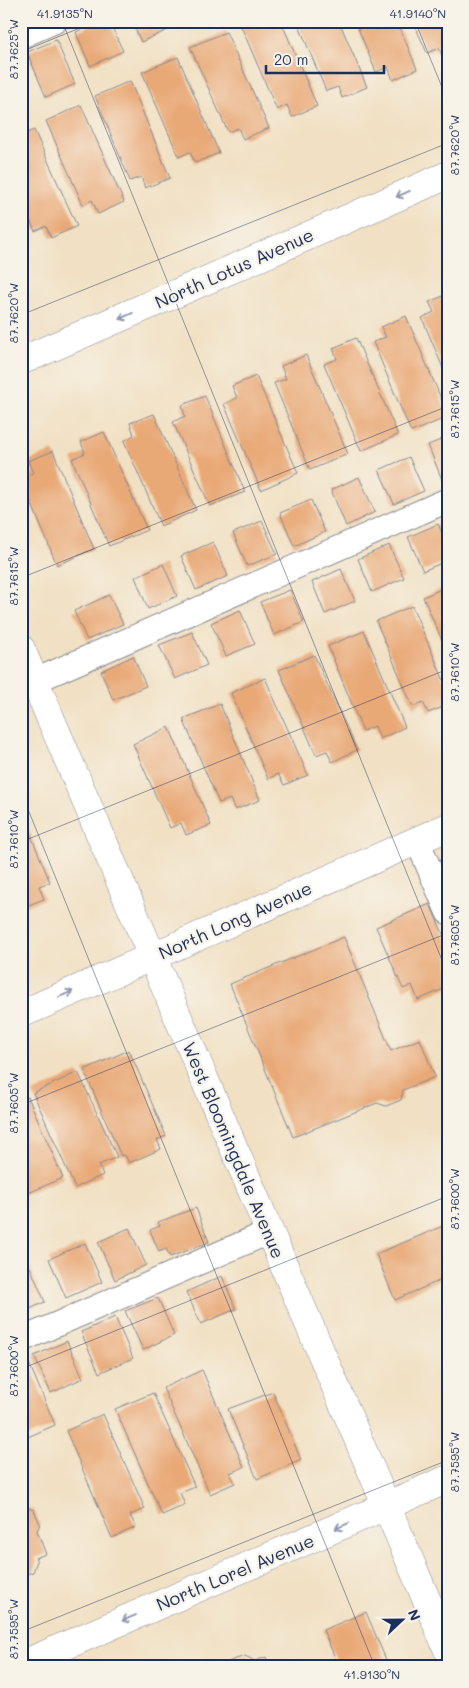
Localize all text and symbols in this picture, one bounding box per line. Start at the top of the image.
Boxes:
text: 41.9135°N [37,5,93,21]
text: 41.9140°N [390,5,446,21]
text: 87.7625°W [5,19,21,79]
scale bar [266,42,384,74]
text: 20 m [274,49,308,69]
text: 87.7620°W [446,115,462,175]
one-way arrow [396,190,411,200]
street label: North Lotus Avenue [151,222,317,314]
text: 87.7620°W [5,283,21,343]
one-way arrow [119,311,134,321]
text: 87.7615°W [446,380,462,438]
text: 87.7615°W [5,547,21,605]
text: 87.7610°W [446,642,462,702]
text: 87.7610°W [5,809,21,869]
street label: North Long Avenue [155,875,315,965]
text: 87.7605°W [446,905,462,965]
one-way arrow [58,989,73,999]
street label: West Bloomingdale Avenue [177,1038,291,1262]
text: 87.7605°W [5,1073,21,1133]
text: 87.7600°W [446,1168,462,1230]
text: 87.7600°W [5,1335,21,1397]
text: 87.7595°W [446,1432,462,1492]
one-way arrow [335,1521,350,1531]
street label: North Lorel Avenue [152,1528,318,1616]
north arrow [376,1596,426,1646]
text: 87.7595°W [5,1599,21,1659]
text: N [404,1606,425,1623]
one-way arrow [122,1614,137,1624]
text: 41.9130°N [344,1666,400,1682]

